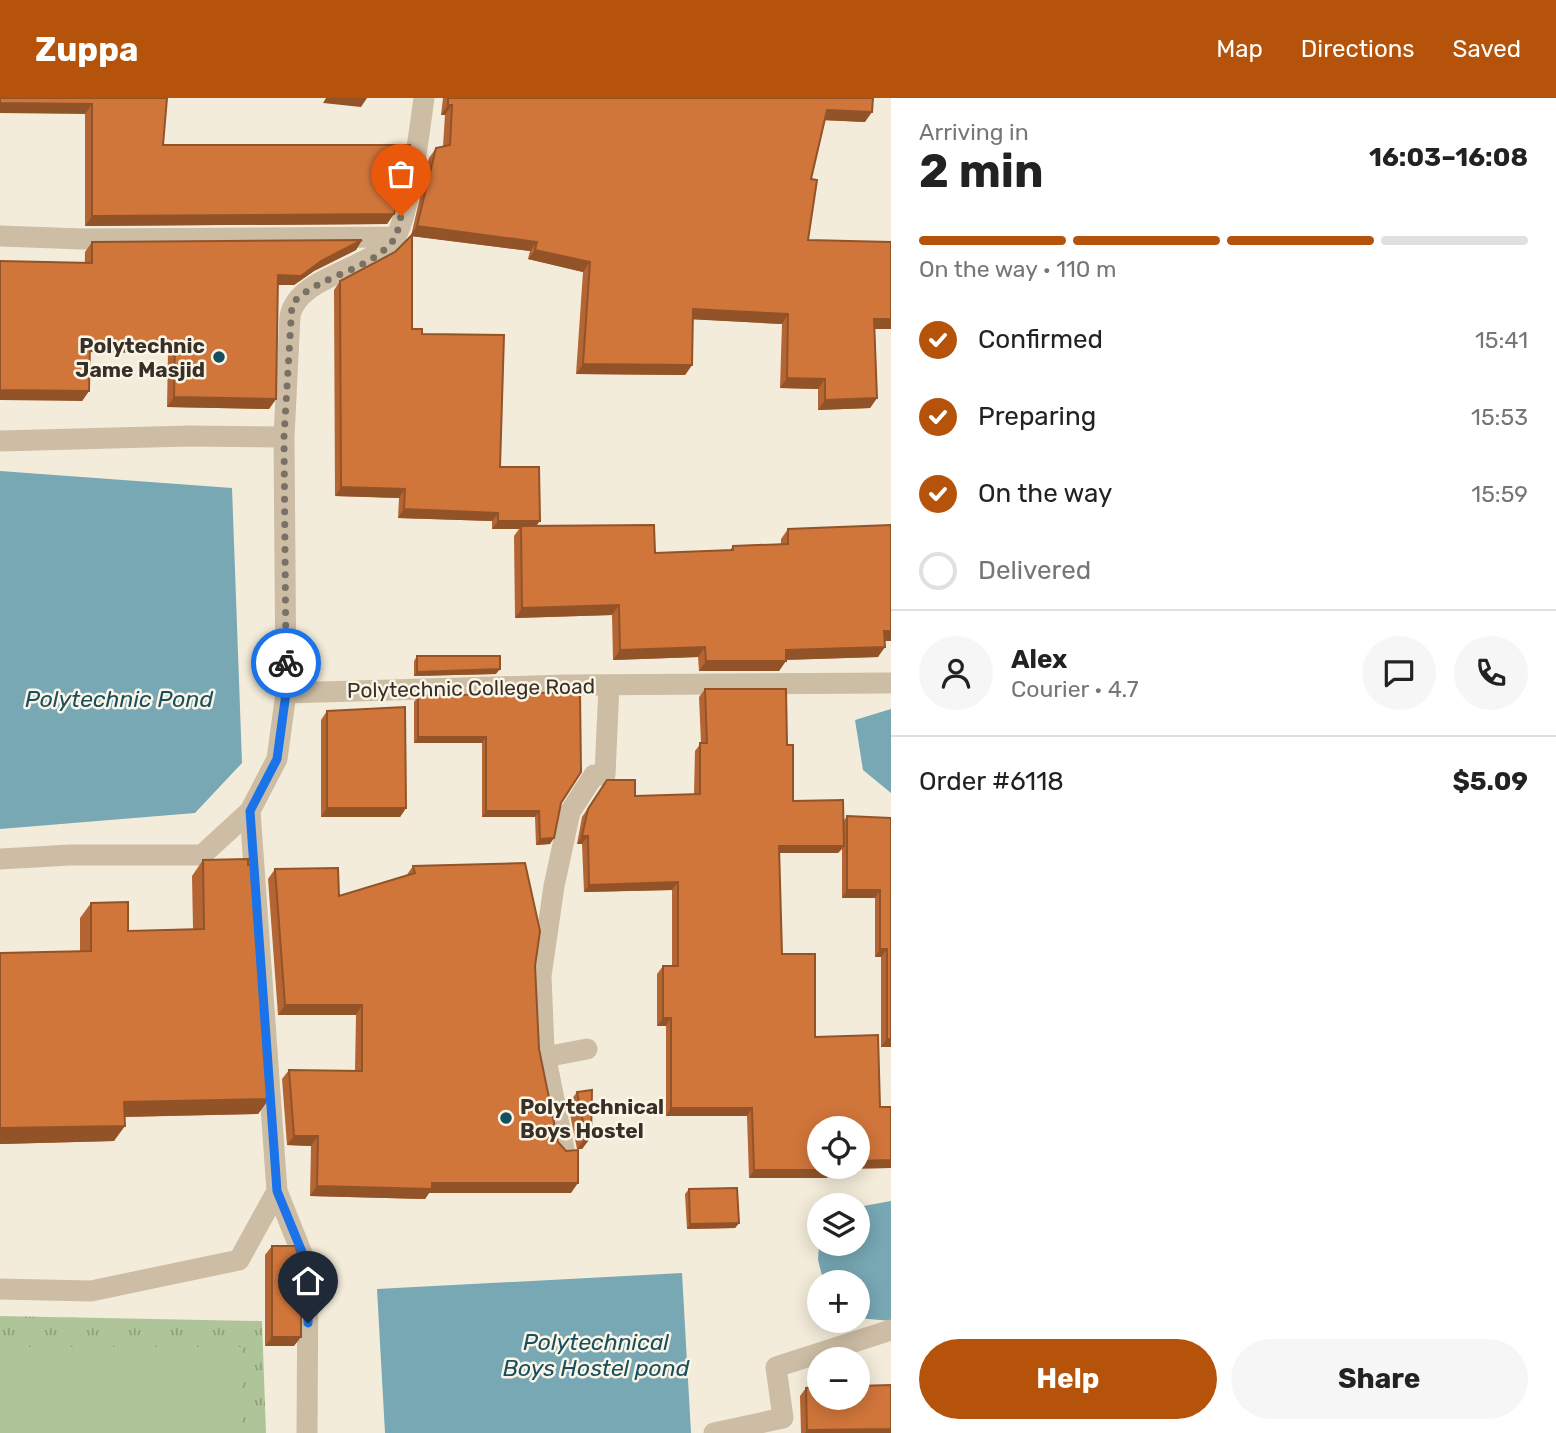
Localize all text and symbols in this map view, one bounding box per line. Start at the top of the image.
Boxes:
text: Zuppa [35,30,138,69]
text: Map [1216,35,1263,63]
text: Directions [1301,35,1414,63]
text: Saved [1452,35,1521,63]
text: Arriving in [919,118,1029,146]
text: 16:03–16:08 [1369,142,1528,173]
pin [371,144,431,216]
text: 2 min [919,144,1044,199]
icon: bag [382,155,420,193]
text: On the way · 110 m [919,255,1117,283]
icon: check [919,321,957,359]
text: Confirmed [978,324,1103,355]
text: 15:41 [1475,326,1528,354]
place label: Polytechnic Jame Masjid [75,333,205,382]
marker: Polytechnic Jame Masjid [211,349,227,365]
icon: check [919,398,957,436]
text: Preparing [978,401,1096,432]
text: 15:53 [1471,403,1528,431]
icon: check [919,475,957,513]
text: On the way [978,478,1112,509]
text: 15:59 [1471,480,1528,508]
text: Delivered [978,555,1091,586]
courier [251,628,321,698]
button: person [919,636,993,710]
button: chat [1362,636,1436,710]
button: phone [1454,636,1528,710]
icon: bike [267,644,305,682]
text: Alex [1011,644,1067,675]
street label: Polytechnic College Road [347,673,595,703]
text: Courier · 4.7 [1011,675,1138,703]
water label: Polytechnic Pond [25,685,213,713]
text: Order #6118 [919,766,1064,797]
text: $5.09 [1452,766,1528,797]
place label: Polytechnical Boys Hostel [520,1094,664,1143]
marker: Polytechnical Boys Hostel [498,1110,514,1126]
map controls [807,1116,870,1410]
button: locate [807,1116,870,1179]
button: layers [807,1193,870,1256]
pin [278,1251,338,1323]
icon: home [289,1262,327,1300]
button: + [807,1270,870,1333]
water label: Polytechnical Boys Hostel pond [503,1328,690,1382]
button: Help [919,1339,1217,1419]
button: Share [1231,1339,1528,1419]
button: − [807,1347,870,1410]

